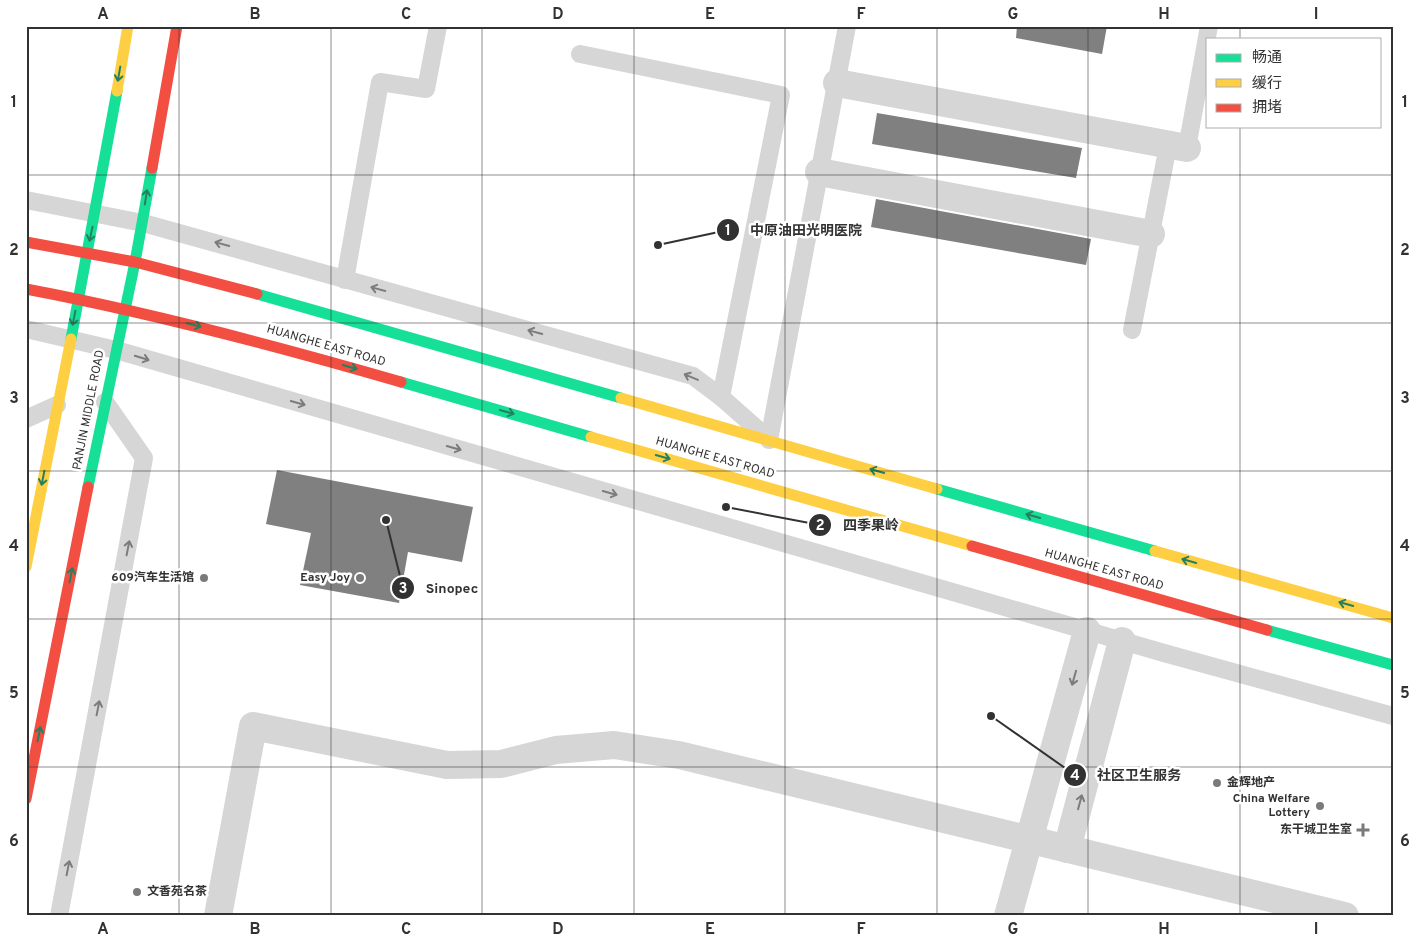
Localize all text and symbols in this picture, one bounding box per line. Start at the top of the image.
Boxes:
text: A [97,5,109,25]
text: B [249,5,261,25]
text: C [401,5,411,25]
text: D [552,5,564,25]
text: E [705,5,715,25]
text: F [856,5,866,25]
text: G [1008,5,1018,25]
text: H [1158,5,1170,25]
text: I [1314,5,1318,25]
legend [1206,38,1382,128]
text: 畅通 [1252,49,1282,68]
one-way arrow [114,66,123,82]
text: 缓行 [1252,75,1282,94]
text: 1 [11,93,17,113]
text: 1 [1402,93,1408,113]
text: 拥堵 [1252,99,1282,118]
one-way arrow [142,189,152,205]
callout: 中原油田光明医院 [715,215,872,244]
text: 1 [725,222,731,241]
text: 中原油田光明医院 [750,223,862,240]
one-way arrow [86,226,95,242]
one-way arrow [214,239,230,248]
text: 2 [9,241,19,261]
text: 2 [1400,241,1410,261]
one-way arrow [370,284,386,293]
one-way arrow [68,310,78,326]
one-way arrow [185,321,201,330]
street label: HUANGHE EAST ROAD [265,321,387,371]
one-way arrow [527,327,543,337]
street label: PANJIN MIDDLE ROAD [70,349,108,471]
one-way arrow [133,353,149,363]
one-way arrow [342,363,358,373]
one-way arrow [684,371,699,381]
text: 3 [9,389,19,409]
text: 3 [1400,389,1410,409]
one-way arrow [289,398,305,408]
one-way arrow [498,408,514,418]
street label: HUANGHE EAST ROAD [654,433,776,483]
one-way arrow [445,444,461,453]
one-way arrow [654,453,670,463]
one-way arrow [869,466,885,475]
one-way arrow [38,469,48,485]
one-way arrow [601,489,617,499]
callout: 四季果岭 [808,511,909,540]
one-way arrow [1025,511,1041,521]
text: 2 [815,517,825,536]
text: 四季果岭 [843,517,899,535]
text: 4 [9,537,19,557]
text: 4 [1400,537,1410,557]
one-way arrow [123,541,133,557]
street label: HUANGHE EAST ROAD [1043,545,1165,595]
one-way arrow [1182,555,1198,565]
one-way arrow [66,567,76,583]
place label: 609汽车生活馆 [111,570,194,586]
place label: Easy Joy [300,570,350,586]
marker: 609汽车生活馆 [198,572,210,584]
marker: Easy Joy [354,572,366,584]
callout: Sinopec [391,574,488,603]
text: 3 [399,580,408,599]
text: Sinopec [426,581,478,598]
one-way arrow [1338,599,1354,609]
one-way arrow [1068,670,1078,686]
text: 5 [9,684,19,704]
text: 5 [1400,684,1410,704]
one-way arrow [93,700,103,716]
one-way arrow [35,727,45,743]
callout: 社区卫生服务 [1062,761,1191,790]
text: 4 [1070,767,1080,786]
text: 社区卫生服务 [1097,767,1181,785]
place label: 金辉地产 [1227,775,1275,791]
marker: 金辉地产 [1211,777,1223,789]
place label: China Welfare Lottery [1233,791,1310,821]
one-way arrow [1075,794,1085,810]
marker: China Welfare Lottery [1314,800,1326,812]
place label: 东干城卫生室 [1280,822,1352,838]
marker: 东干城卫生室 [1356,823,1370,837]
text: 6 [9,832,19,852]
text: 6 [1400,832,1410,852]
one-way arrow [63,860,73,876]
place label: 文香苑名茶 [147,884,207,900]
marker: 文香苑名茶 [131,886,143,898]
text: A [97,920,109,940]
text: B [249,920,261,940]
text: C [401,920,411,940]
text: D [552,920,564,940]
text: E [705,920,715,940]
text: F [856,920,866,940]
text: G [1008,920,1018,940]
text: H [1158,920,1170,940]
text: I [1314,920,1318,940]

